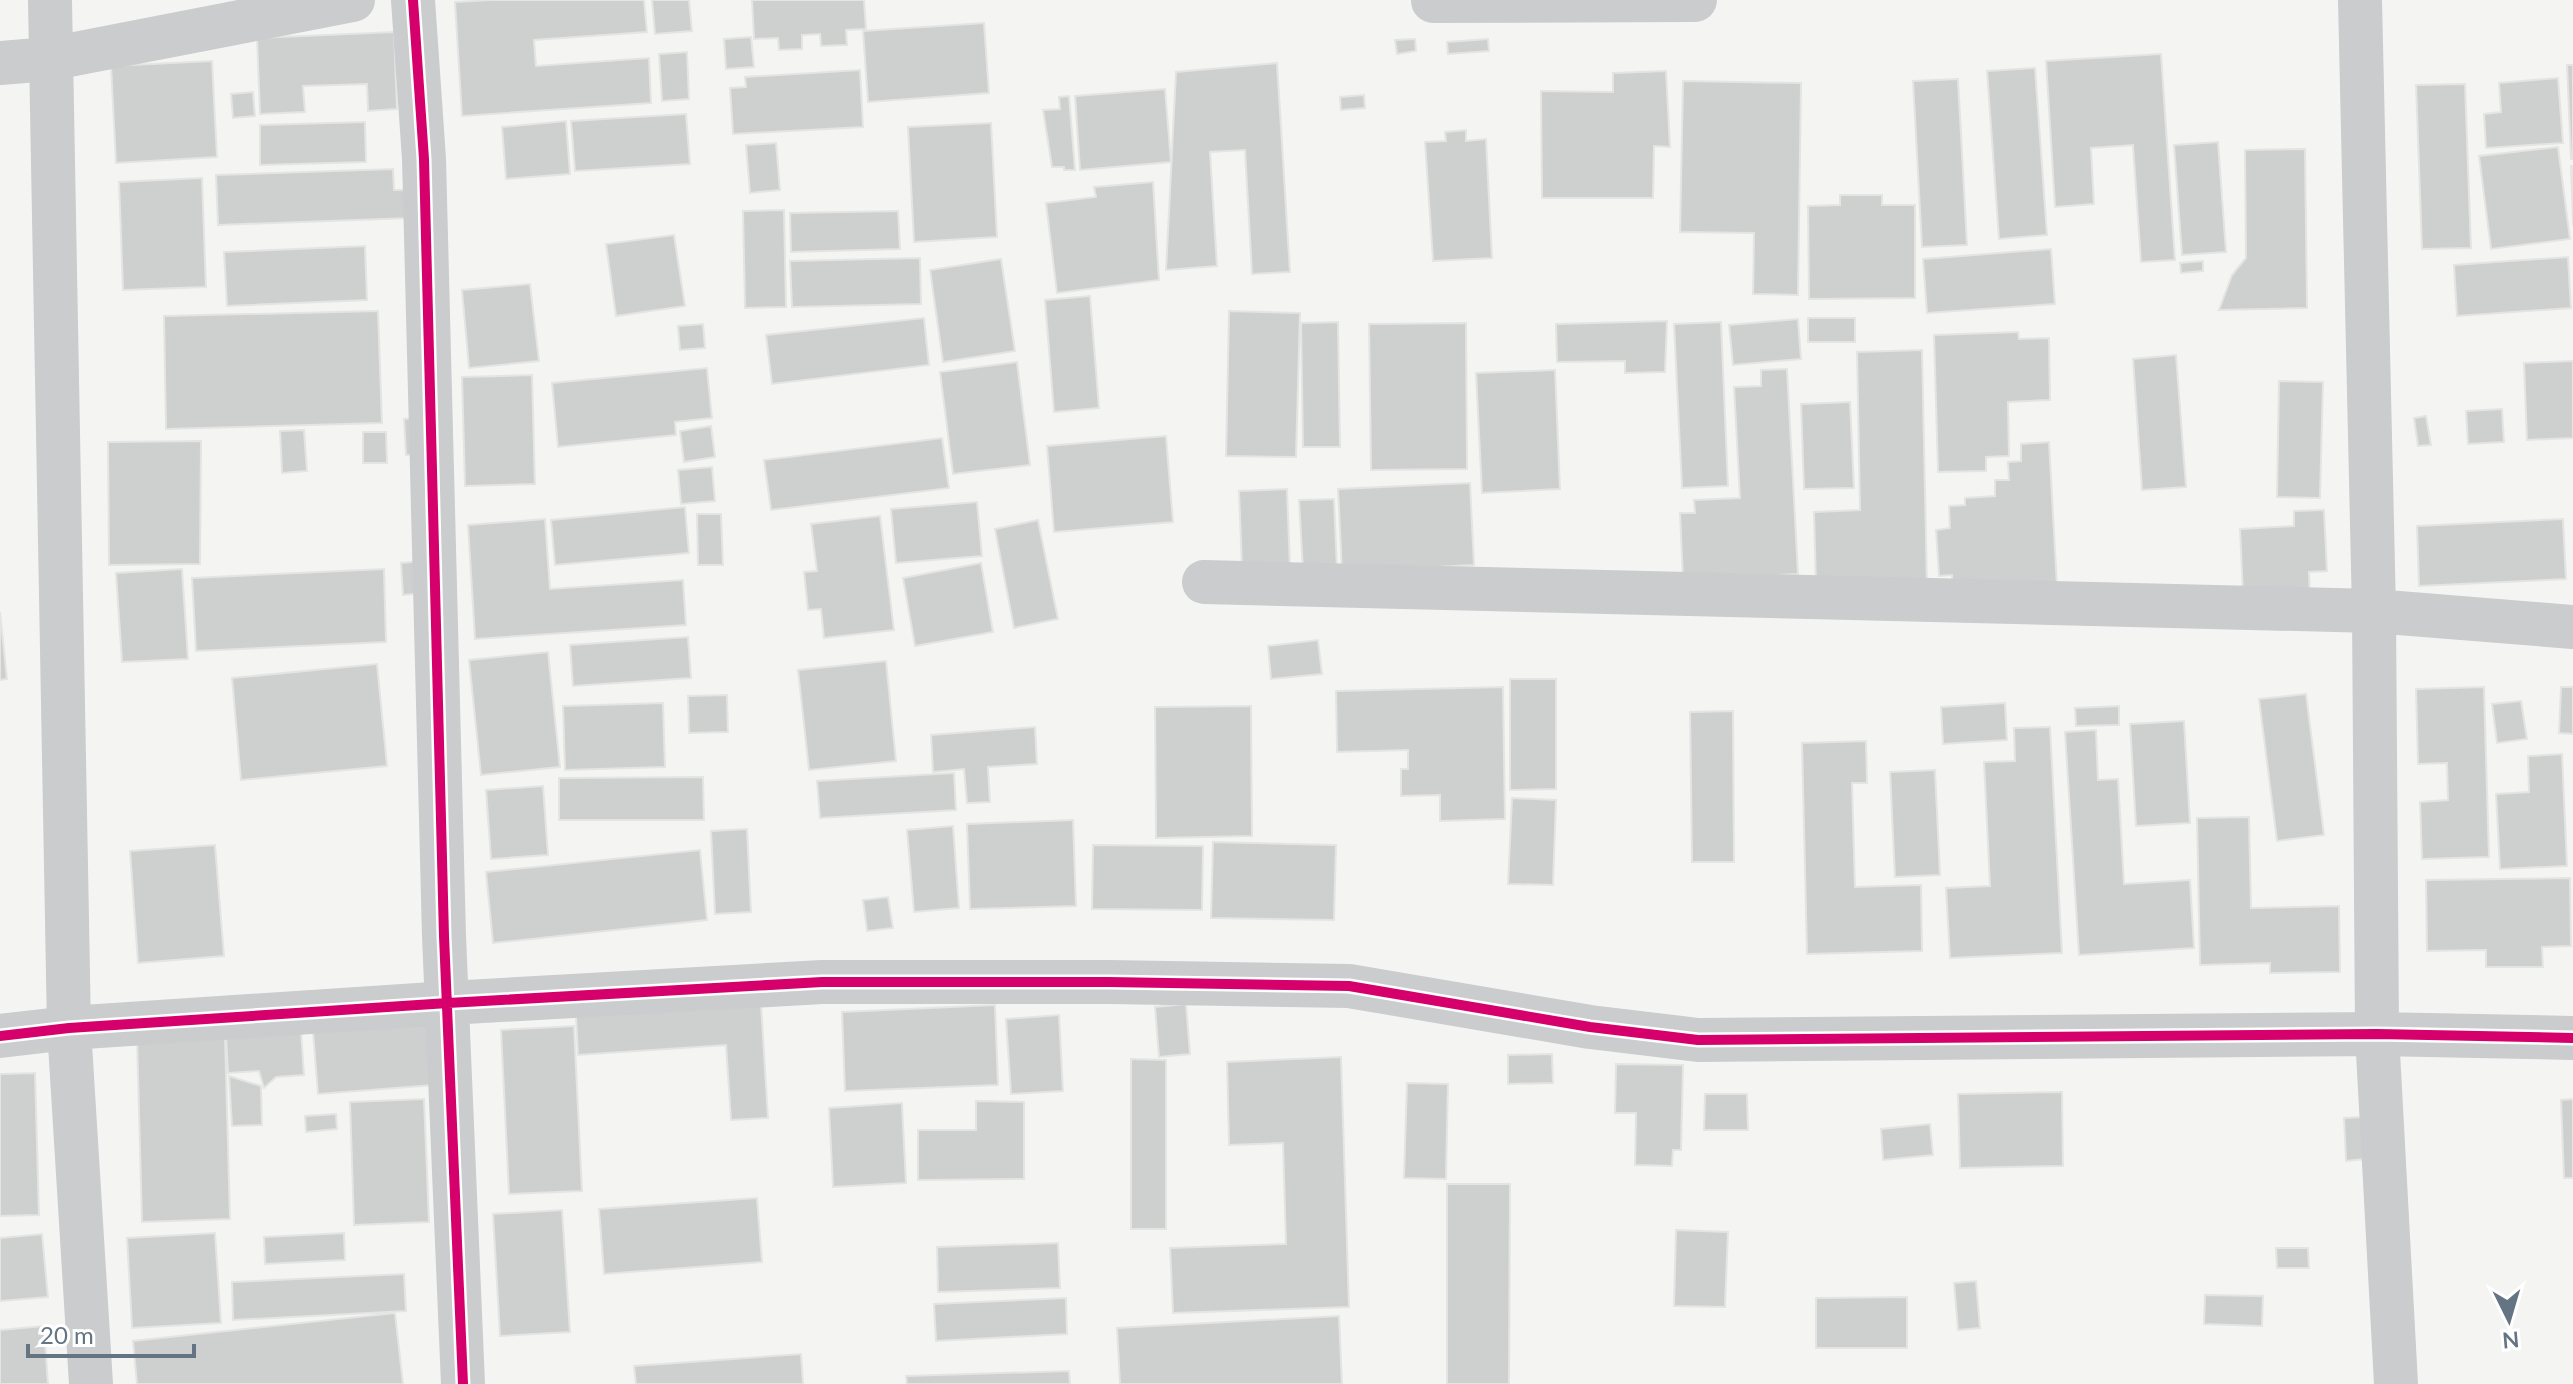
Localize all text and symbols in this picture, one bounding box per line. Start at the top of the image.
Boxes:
north arrow [2469,1280,2549,1360]
scale bar [28,1308,194,1358]
text: 20 m [40,1320,94,1349]
text: N [2501,1326,2520,1355]

